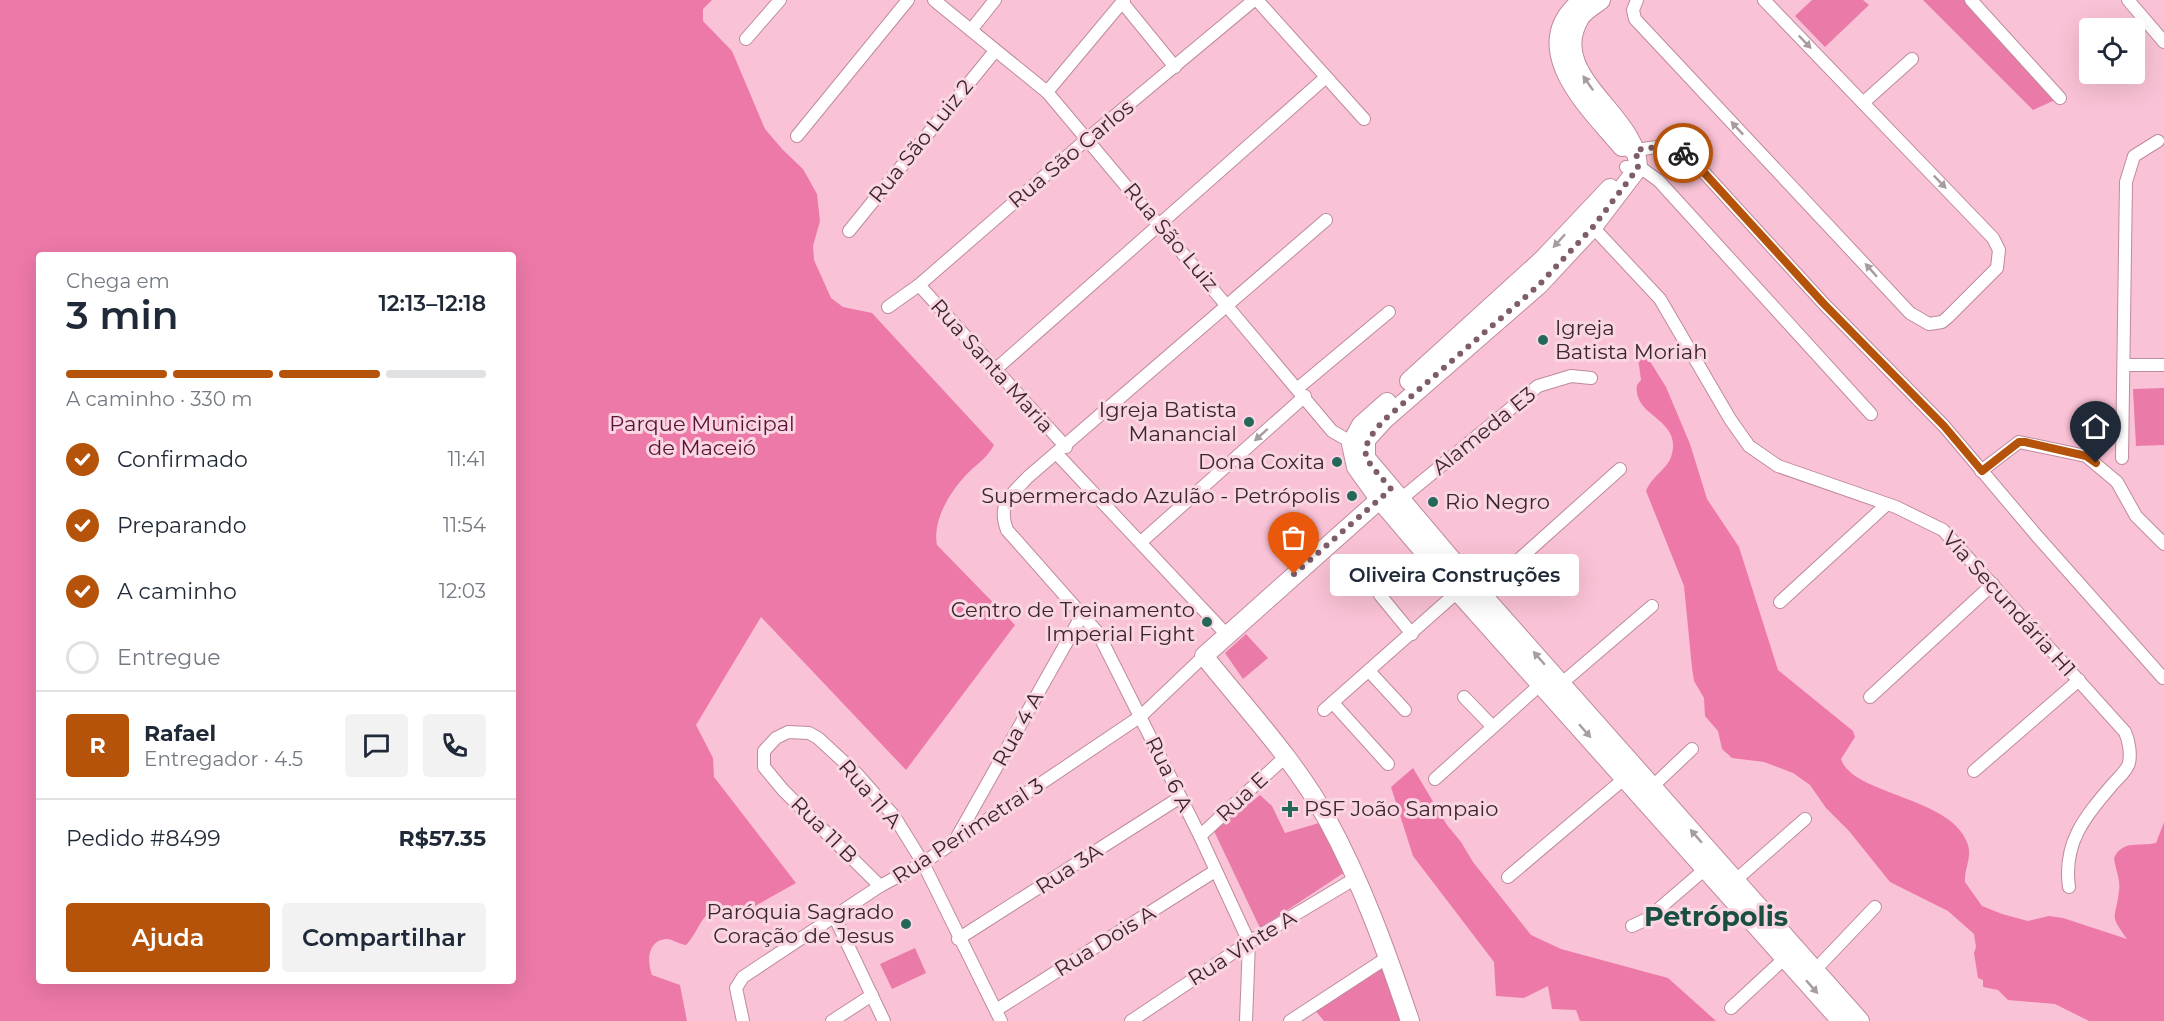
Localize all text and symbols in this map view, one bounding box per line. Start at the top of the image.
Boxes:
map controls [2079,18,2145,84]
button: locate [2079,18,2145,84]
one-way arrow [1797,34,1811,48]
street label: Rua São Luiz 2 [863,74,978,207]
one-way arrow [1582,75,1594,91]
street label: Rua São Carlos [1003,94,1138,213]
one-way arrow [1731,121,1745,135]
courier [1653,123,1713,183]
icon: bike [1667,137,1700,170]
one-way arrow [1933,175,1947,190]
street label: Rua São Luiz [1119,177,1224,296]
one-way arrow [1553,233,1566,248]
one-way arrow [1865,263,1878,278]
text: Chega em [66,269,170,293]
text: 12:13–12:18 [378,290,486,317]
text: 3 min [66,291,179,339]
street label: Rua Santa Maria [926,294,1059,438]
place label: Igreja Batista Moriah [1555,315,1707,364]
marker: Igreja Batista Moriah [1536,333,1550,347]
street label: Alameda E3 [1427,381,1540,480]
text: A caminho · 330 m [66,387,253,411]
place label: Igreja Batista Manancial [1099,397,1237,446]
pin [2070,401,2121,463]
icon: home [2079,410,2112,443]
park label: Parque Municipal de Maceió [609,411,795,460]
marker: Igreja Batista Manancial [1242,415,1256,429]
one-way arrow [1254,428,1269,442]
icon: check [66,443,99,476]
text: Confirmado [117,446,248,473]
text: 11:41 [447,447,486,471]
place label: Dona Coxita [1198,449,1325,474]
marker: Dona Coxita [1330,455,1344,469]
place label: Supermercado Azulão - Petrópolis [981,483,1340,508]
marker: Supermercado Azulão - Petrópolis [1345,489,1359,503]
place label: Rio Negro [1445,489,1550,514]
marker: Rio Negro [1426,495,1440,509]
icon: check [66,509,99,542]
text: Preparando [117,512,246,539]
pin [1268,512,1319,574]
text: 11:54 [443,513,486,537]
icon: bag [1277,521,1310,554]
street label: Via Secundária H1 [1938,526,2081,681]
callout: Oliveira Construções [1330,553,1579,595]
text: Oliveira Construções [1349,563,1560,587]
icon: check [66,575,99,608]
text: A caminho [117,578,237,605]
text: 12:03 [439,579,486,603]
place label: Centro de Treinamento Imperial Fight [951,597,1195,646]
marker: Centro de Treinamento Imperial Fight [1200,615,1214,629]
text: Entregue [117,644,221,671]
one-way arrow [1533,651,1546,666]
street label: Rua 4 A [987,686,1049,771]
button: chat [345,714,408,777]
button: phone [423,714,486,777]
text: Rafael [144,720,216,747]
one-way arrow [1578,724,1592,739]
text: R [89,732,106,759]
street label: Rua 6 A [1141,732,1199,816]
text: Entregador · 4.5 [144,747,303,771]
street label: Rua 11 A [834,754,908,834]
street label: Rua E [1211,767,1273,827]
street label: Rua Perimetral 3 [888,772,1048,889]
street label: Rua 11 B [786,791,863,868]
place label: PSF João Sampaio [1304,796,1498,821]
marker: PSF João Sampaio [1281,800,1299,818]
text: Pedido #8499 [66,825,221,852]
text: R$57.35 [399,825,486,852]
one-way arrow [1690,829,1703,844]
street label: Rua 3A [1031,837,1107,899]
place label: Paróquia Sagrado Coração de Jesus [707,899,894,948]
street label: Rua Dois A [1050,899,1161,981]
district label: Petrópolis [1644,900,1788,933]
button: Ajuda [66,903,270,972]
button: Compartilhar [282,903,486,972]
street label: Rua Vinte A [1183,904,1301,991]
marker: Paróquia Sagrado Coração de Jesus [899,917,913,931]
one-way arrow [1805,979,1818,994]

